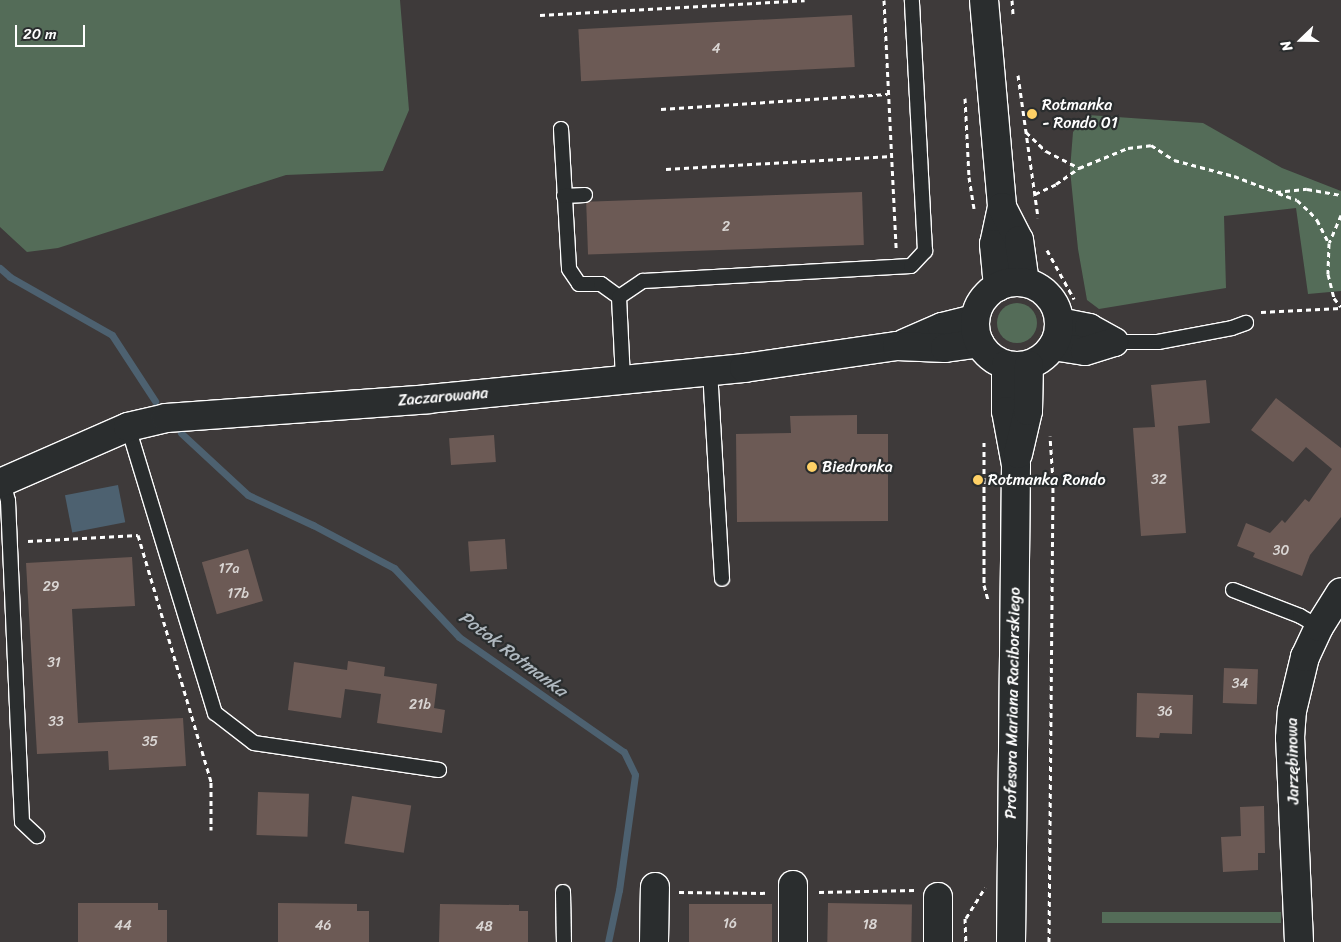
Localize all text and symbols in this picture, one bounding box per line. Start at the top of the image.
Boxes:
scale bar [18,15,88,47]
north arrow [1276,15,1326,65]
text: 20 m [23,21,57,47]
text: N [1273,37,1300,55]
house number: 4 [712,41,720,57]
place label: Rotmanka - Rondo 01 [1042,95,1118,133]
marker: Rotmanka - Rondo 01 [1026,108,1038,120]
house number: 2 [722,219,730,235]
street label: Zaczarowana [397,383,489,411]
place label: Biedronka [822,457,893,477]
marker: Biedronka [806,461,818,473]
place label: Rotmanka Rondo [988,470,1106,490]
house number: 32 [1151,472,1167,488]
marker: Rotmanka Rondo [972,474,984,486]
house number: 30 [1273,543,1289,559]
house number: 17a [218,561,240,577]
house number: 29 [43,579,59,595]
house number: 17b [227,586,249,602]
street label: Profesora Mariana Raciborskiego [1001,587,1025,819]
water label: Potok Rotmanka [454,606,572,702]
house number: 31 [47,655,61,671]
house number: 34 [1232,676,1248,692]
house number: 21b [409,697,431,713]
house number: 36 [1157,704,1173,720]
house number: 33 [48,714,64,730]
street label: Jarzębinowa [1283,718,1303,804]
house number: 35 [142,734,158,750]
house number: 16 [723,916,737,932]
house number: 18 [863,917,877,933]
house number: 44 [114,918,132,934]
house number: 46 [315,918,331,934]
house number: 48 [475,919,493,935]

